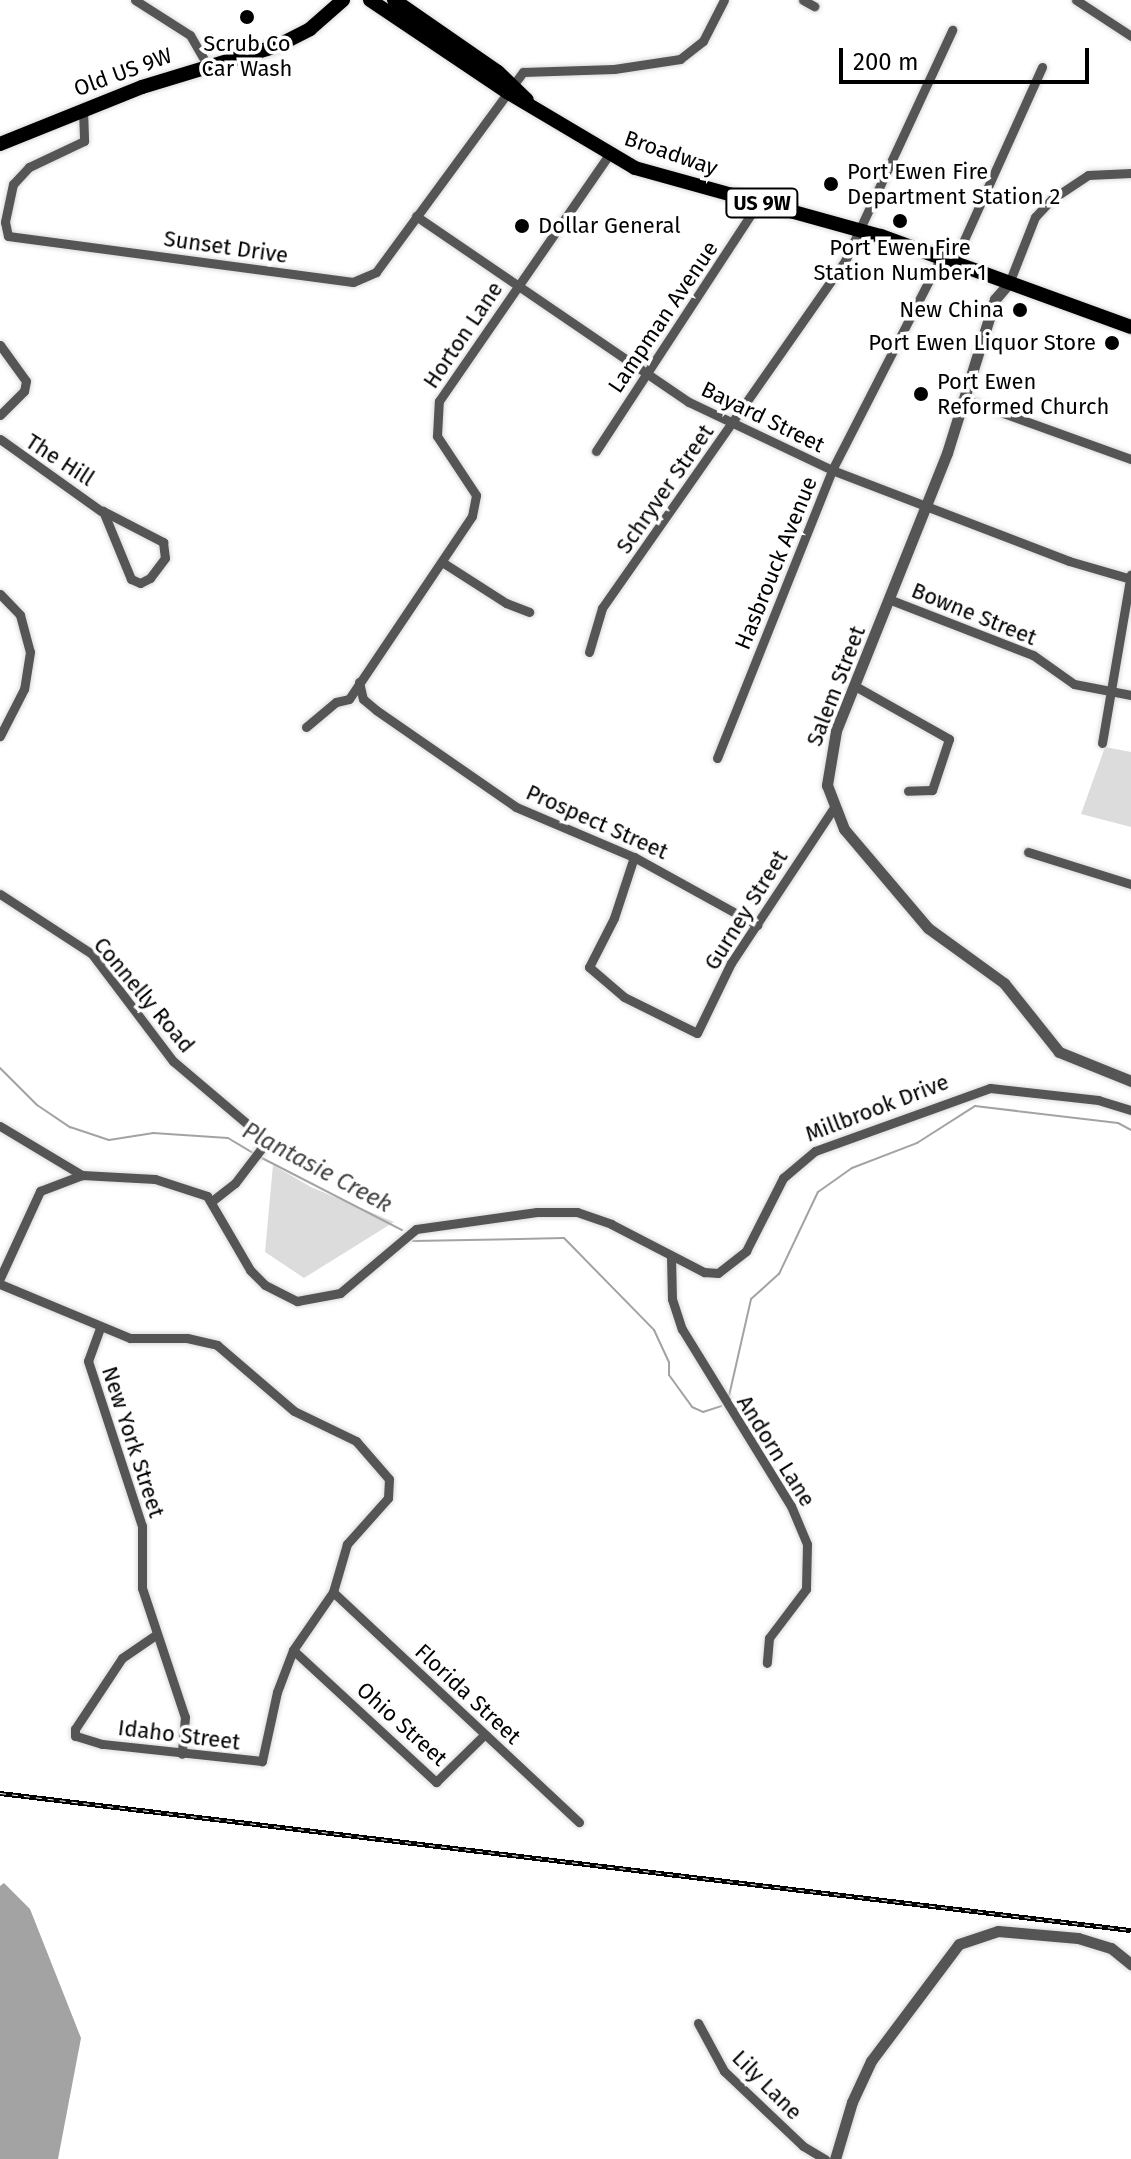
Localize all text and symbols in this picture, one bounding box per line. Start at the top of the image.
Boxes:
marker: Scrub Co Car Wash [238,8,256,26]
place label: Scrub Co Car Wash [202,30,292,82]
scale bar [843,32,1093,82]
street label: Old US 9W [70,42,176,102]
text: 200 m [853,48,919,76]
street label: Broadway [621,125,721,181]
place label: Port Ewen Fire Department Station 2 [847,158,1060,210]
marker: Port Ewen Fire Department Station 2 [822,175,840,193]
road number: US 9W [724,187,800,219]
marker: Port Ewen Fire Station Number 1 [891,212,909,230]
place label: Dollar General [538,213,681,239]
marker: Dollar General [513,217,531,235]
street label: Sunset Drive [162,225,290,269]
place label: Port Ewen Fire Station Number 1 [813,234,987,286]
street label: Lampman Avenue [603,236,723,398]
street label: Horton Lane [418,277,508,393]
place label: New China [899,297,1004,323]
marker: New China [1011,301,1029,319]
place label: Port Ewen Liquor Store [868,330,1096,356]
marker: Port Ewen Liquor Store [1103,334,1121,352]
place label: Port Ewen Reformed Church [937,368,1109,420]
street label: Bayard Street [697,376,829,458]
marker: Port Ewen Reformed Church [912,385,930,403]
street label: Schryver Street [611,419,719,559]
street label: The Hill [21,428,99,492]
street label: Hasbrouck Avenue [729,473,823,653]
street label: Bowne Street [908,577,1040,651]
street label: Salem Street [801,622,871,750]
street label: Prospect Street [522,779,672,865]
street label: Gurney Street [699,845,793,975]
street label: Connelly Road [88,932,200,1058]
street label: Millbrook Drive [802,1069,952,1147]
water label: Plantasie Creek [237,1117,397,1219]
street label: New York Street [96,1363,170,1521]
street label: Andorn Lane [731,1390,821,1512]
street label: Florida Street [410,1638,526,1750]
street label: Ohio Street [351,1676,453,1772]
street label: Idaho Street [116,1714,242,1756]
street label: Lily Lane [727,2045,807,2125]

